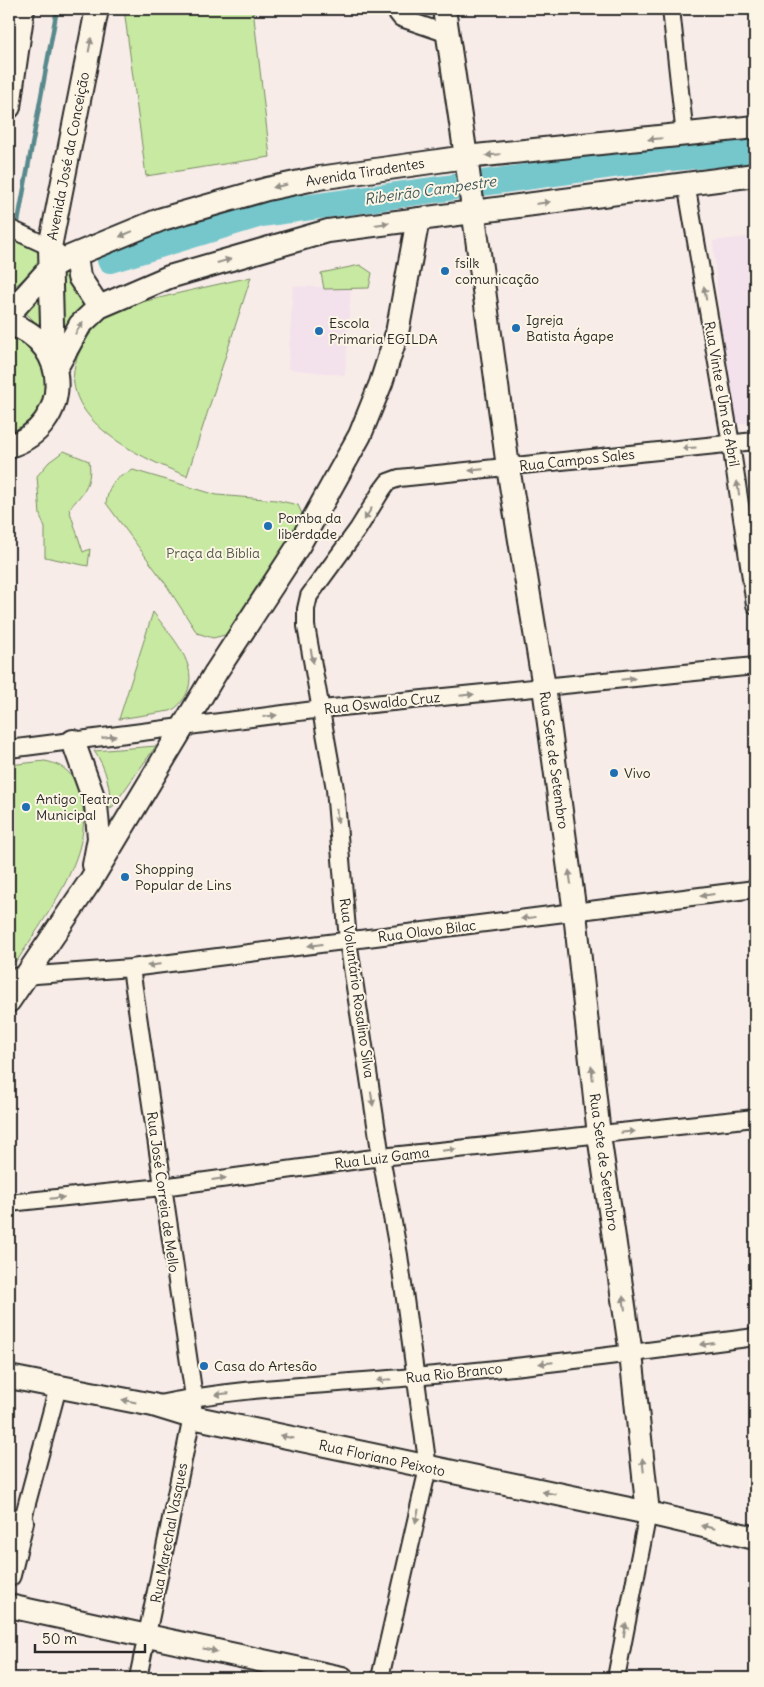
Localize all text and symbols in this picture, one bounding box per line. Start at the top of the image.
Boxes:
one-way arrow [86,37,94,52]
street label: Avenida José da Conceição [43,70,93,242]
one-way arrow [646,135,662,143]
one-way arrow [485,151,501,159]
street label: Avenida Tiradentes [304,154,426,190]
water label: Ribeirão Campestre [363,171,498,209]
one-way arrow [273,182,288,190]
one-way arrow [536,199,552,207]
one-way arrow [374,220,390,228]
one-way arrow [119,231,133,239]
place label: fsilk comunicação [455,254,539,288]
one-way arrow [217,257,232,265]
marker: fsilk comunicação [439,265,451,277]
one-way arrow [700,285,708,301]
place label: Igreja Batista Ágape [526,311,614,345]
place label: Escola Primaria EGILDA [329,314,437,348]
street label: Rua Vinte e Um de Abril [700,320,744,468]
one-way arrow [75,321,84,335]
marker: Igreja Batista Ágape [510,322,522,334]
marker: Escola Primaria EGILDA [313,325,325,337]
street label: Rua Campos Sales [518,445,636,475]
one-way arrow [681,445,697,453]
one-way arrow [467,467,483,475]
one-way arrow [733,480,741,496]
one-way arrow [364,507,373,520]
place label: Pomba da liberdade [278,509,342,543]
marker: Pomba da liberdade [262,520,274,532]
park label: Praça da Bíblia [166,544,260,562]
one-way arrow [308,649,316,665]
one-way arrow [621,674,637,682]
street label: Rua Oswaldo Cruz [323,688,441,718]
street label: Rua Sete de Setembro [535,690,573,830]
one-way arrow [459,691,475,699]
one-way arrow [263,712,279,720]
one-way arrow [102,733,118,741]
place label: Vivo [624,764,651,782]
marker: Vivo [608,767,620,779]
place label: Antigo Teatro Municipal [36,790,120,824]
marker: Antigo Teatro Municipal [20,801,32,813]
one-way arrow [334,809,342,825]
place label: Shopping Popular de Lins [135,860,232,894]
one-way arrow [566,869,574,885]
marker: Shopping Popular de Lins [119,871,131,883]
one-way arrow [699,891,715,899]
street label: Rua Voluntário Rosalino Silva [335,897,379,1079]
one-way arrow [520,914,536,922]
street label: Rua Olavo Bilac [377,916,477,946]
one-way arrow [307,941,323,949]
one-way arrow [146,961,162,969]
one-way arrow [588,1065,596,1081]
one-way arrow [368,1092,376,1108]
street label: Rua Sete de Setembro [585,1092,623,1232]
street label: Rua José Correia de Mello [143,1110,183,1274]
one-way arrow [621,1128,637,1136]
street label: Rua Luiz Gama [334,1143,430,1173]
one-way arrow [442,1146,458,1154]
one-way arrow [211,1175,227,1183]
one-way arrow [50,1194,66,1202]
one-way arrow [619,1295,627,1311]
one-way arrow [699,1340,715,1348]
place label: Casa do Artesão [214,1357,317,1375]
street label: Rua Rio Branco [405,1359,503,1387]
one-way arrow [537,1359,553,1367]
marker: Casa do Artesão [198,1360,210,1372]
one-way arrow [376,1376,392,1384]
one-way arrow [214,1390,230,1398]
one-way arrow [121,1397,137,1405]
one-way arrow [279,1433,295,1441]
street label: Rua Floriano Peixoto [317,1436,447,1480]
one-way arrow [639,1457,647,1473]
street label: Rua Marechal Vasques [147,1461,191,1605]
one-way arrow [541,1489,557,1497]
one-way arrow [413,1508,421,1524]
one-way arrow [700,1523,715,1531]
scale bar [35,1622,145,1654]
one-way arrow [622,1622,630,1638]
text: 50 m [42,1629,77,1648]
one-way arrow [203,1646,218,1654]

